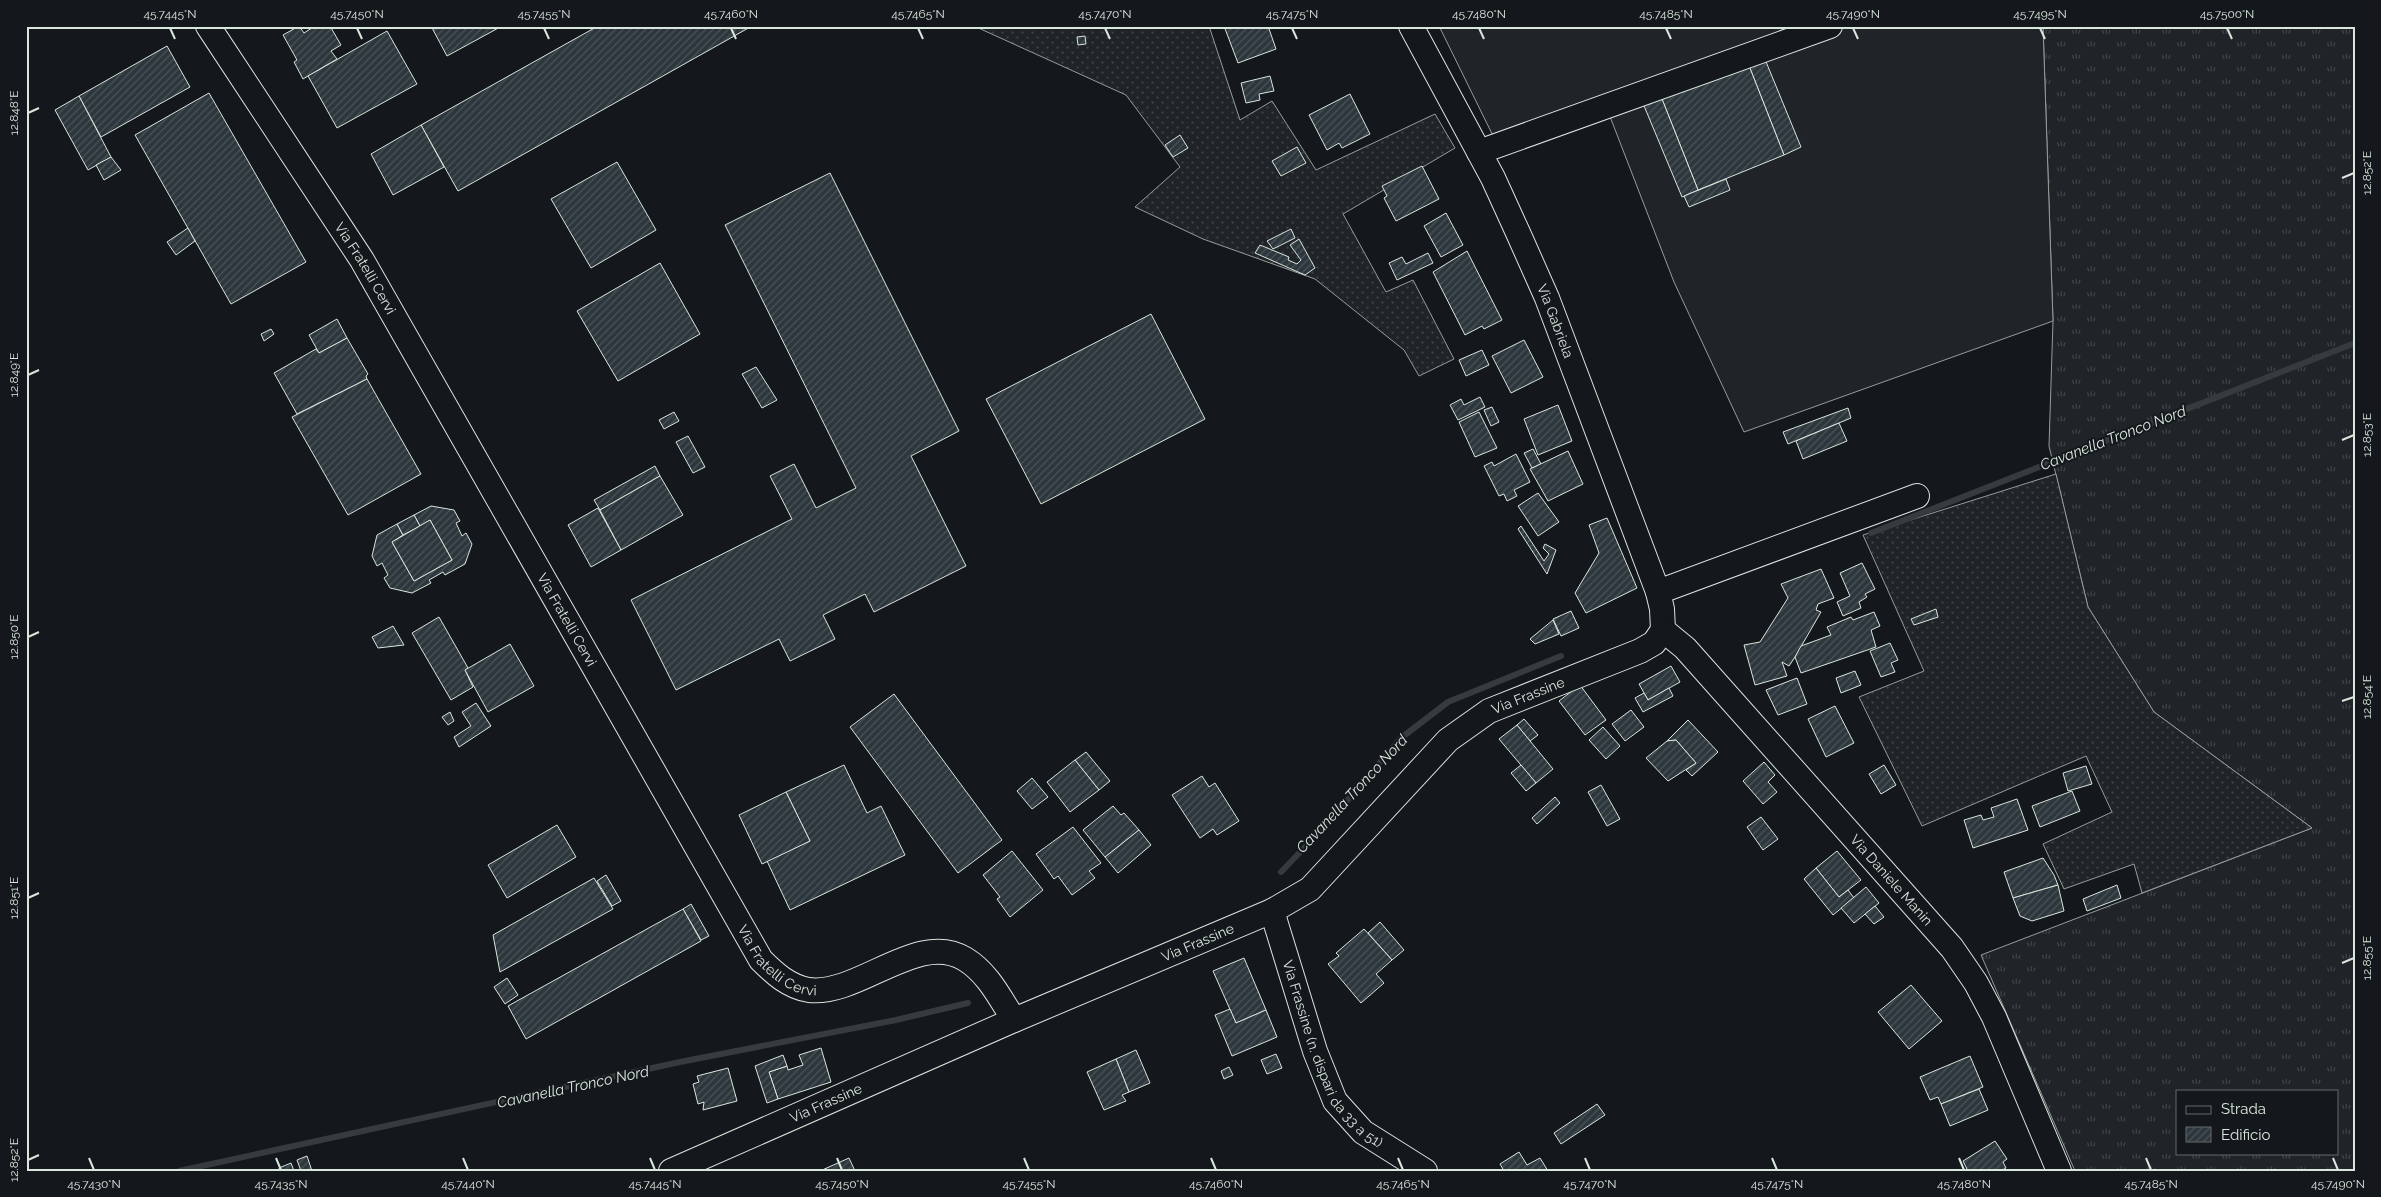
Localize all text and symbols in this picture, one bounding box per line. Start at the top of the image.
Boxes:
text: 45.7445°N [144,7,196,21]
text: 45.7450°N [330,7,384,21]
text: 45.7455°N [518,7,570,21]
text: 45.7460°N [704,7,758,21]
text: 45.7465°N [891,7,945,21]
text: 45.7470°N [1078,7,1132,21]
text: 45.7475°N [1266,7,1318,21]
text: 45.7480°N [1452,7,1506,21]
text: 45.7485°N [1639,7,1693,21]
text: 45.7490°N [1826,7,1880,21]
text: 45.7495°N [2013,7,2067,21]
text: 45.7500°N [2200,7,2254,21]
text: 12.848°E [7,91,21,135]
text: 12.852°E [2360,151,2374,195]
street label: Via Fratelli Cervi [332,219,399,317]
street label: Via Gabriela [1534,282,1577,360]
text: 12.849°E [7,353,21,397]
water label: Cavanella Tronco Nord [2038,401,2189,474]
text: 12.853°E [2360,413,2374,457]
street label: Via Fratelli Cervi [534,570,600,669]
text: 12.850°E [7,615,21,659]
street label: Via Frassine [1489,674,1567,717]
text: 12.854°E [2360,675,2374,719]
water label: Cavanella Tronco Nord [1293,730,1412,857]
street label: Via Daniele Manin [1847,831,1936,929]
text: 12.851°E [7,877,21,919]
street label: Via Frassine [1159,920,1236,965]
street label: Via Fratelli Cervi [735,922,817,998]
text: 12.855°E [2360,936,2374,980]
street label: Via Frassine (n. dispari da 33 a 51) [1280,958,1386,1151]
water label: Cavanella Tronco Nord [495,1062,652,1112]
street label: Via Frassine [787,1080,864,1126]
legend [2176,1090,2338,1154]
text: Strada [2221,1100,2266,1118]
text: Edificio [2221,1126,2271,1144]
text: 12.852°E [7,1138,21,1182]
text: 45.7430°N [67,1177,121,1191]
text: 45.7435°N [255,1177,307,1191]
text: 45.7440°N [441,1177,495,1191]
text: 45.7445°N [629,1177,681,1191]
text: 45.7450°N [815,1177,869,1191]
text: 45.7455°N [1003,1177,1055,1191]
text: 45.7460°N [1189,1177,1243,1191]
text: 45.7465°N [1376,1177,1430,1191]
text: 45.7470°N [1563,1177,1617,1191]
text: 45.7475°N [1751,1177,1803,1191]
text: 45.7480°N [1937,1177,1991,1191]
text: 45.7485°N [2124,1177,2178,1191]
text: 45.7490°N [2311,1177,2365,1191]

